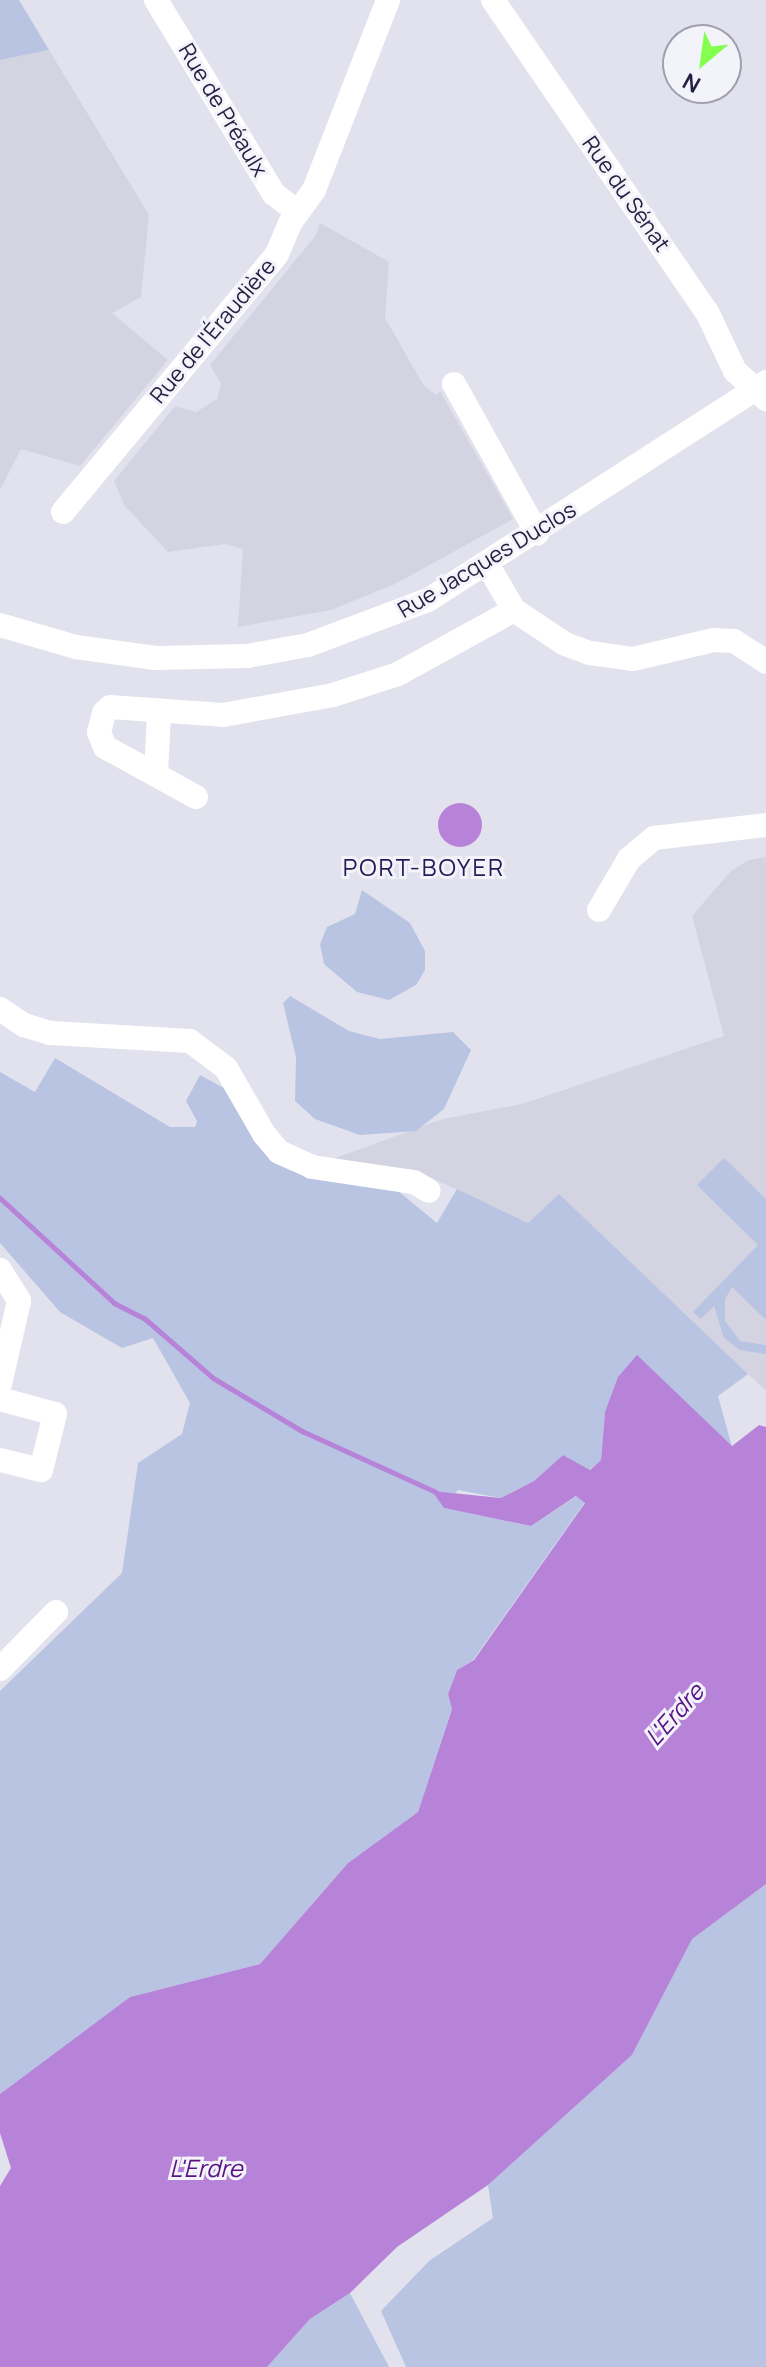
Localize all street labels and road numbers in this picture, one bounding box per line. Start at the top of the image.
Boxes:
street label: Rue de Préaulx [173,39,273,181]
street label: Rue du Sénat [577,131,675,257]
street label: Rue de l'Éraudière [145,253,281,409]
street label: Rue Jacques Duclos [393,496,581,624]

